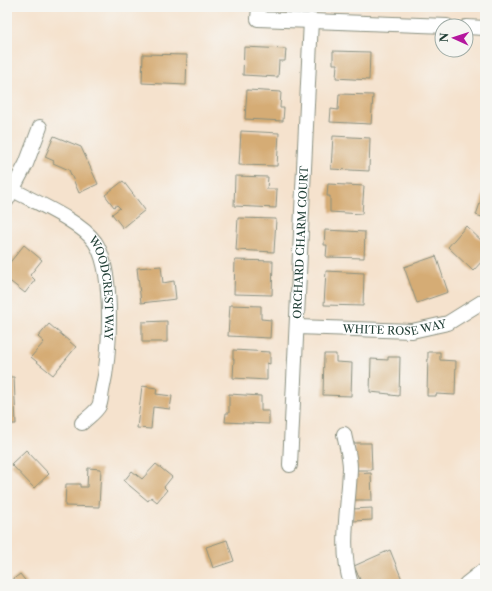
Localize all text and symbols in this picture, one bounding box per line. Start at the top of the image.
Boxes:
north arrow [434,18,474,58]
text: N [437,32,451,43]
street label: ORCHARD CHARM COURT [290,165,311,319]
street label: WOODCREST WAY [85,232,116,341]
street label: WHITE ROSE WAY [341,316,448,338]

